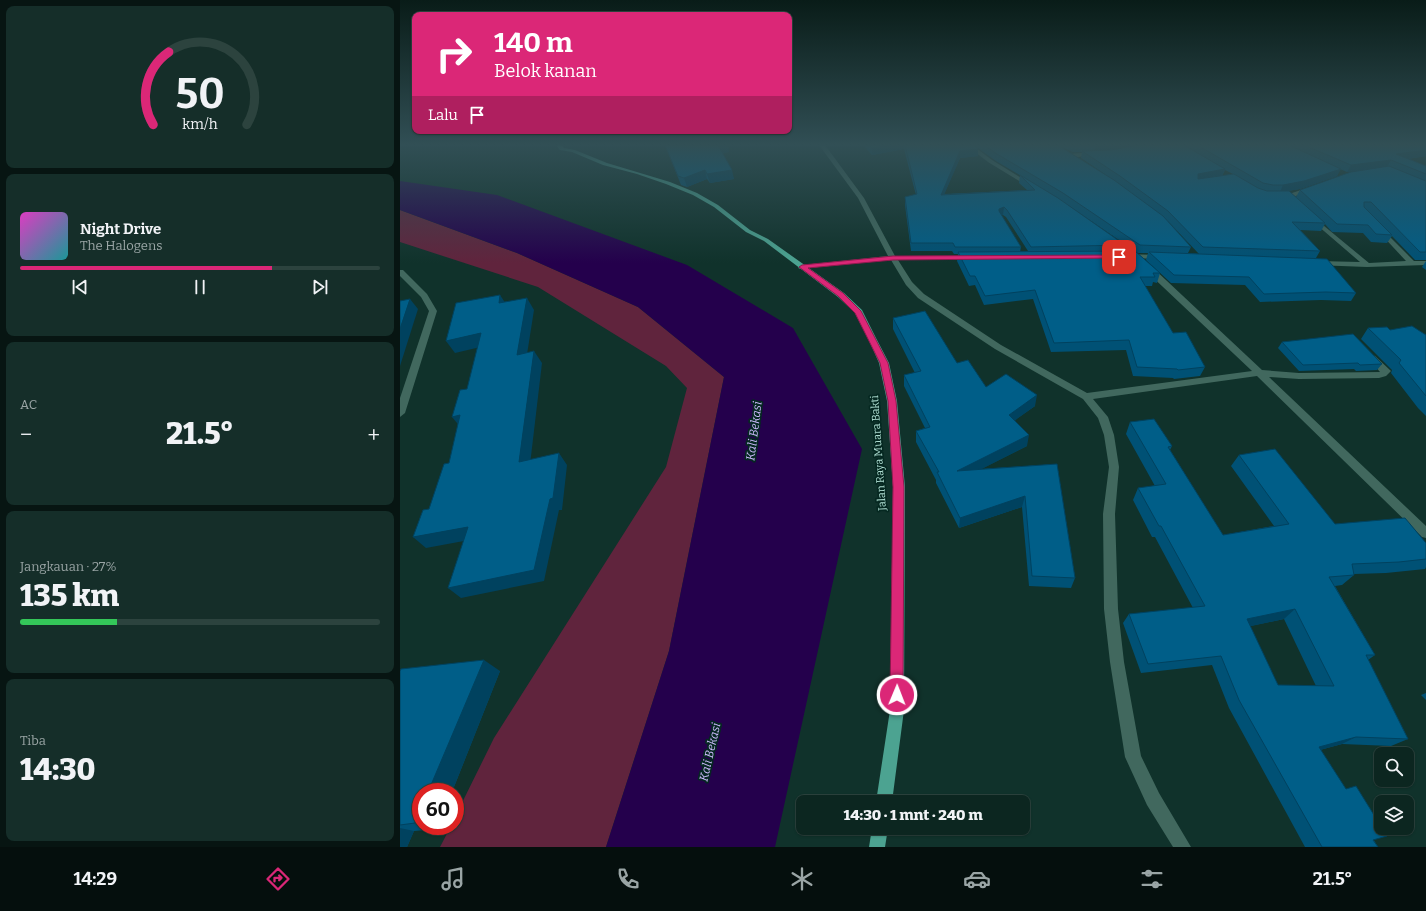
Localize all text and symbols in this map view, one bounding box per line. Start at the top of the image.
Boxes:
text: 140 m [494,26,573,59]
icon: right [428,28,480,80]
text: Belok kanan [494,60,597,82]
text: 50 [175,69,225,119]
icon: arrive [466,104,488,126]
text: Lalu [428,106,458,124]
text: km/h [182,116,218,133]
text: Night Drive [80,220,161,238]
text: The Halogens [80,238,162,253]
pin [1102,240,1136,274]
icon: arrive [1108,246,1130,268]
icon: previous [69,276,91,298]
icon: pause [189,276,211,298]
icon: next [309,276,331,298]
street label: Jalan Raya Muara Bakti [868,394,889,512]
text: AC [20,397,37,412]
water label: Kali Bekasi [743,400,765,461]
text: 21.5° [166,416,234,452]
text: − [20,421,32,448]
text: + [367,421,380,448]
text: Jangkauan · 27% [20,559,116,574]
text: 135 km [20,578,119,614]
position arrow [876,674,918,716]
water label: Kali Bekasi [696,721,724,783]
text: Tiba [20,733,46,748]
map controls [1374,747,1414,835]
button: search [1374,747,1414,787]
text: 14:30 [20,752,96,788]
speed limit sign: 60 [412,783,464,835]
button: layers [1374,795,1414,835]
text: 14:30 · 1 mnt · 240 m [844,806,982,824]
icon: directions [264,865,292,893]
icon: music [439,865,467,893]
icon: phone [614,865,642,893]
icon: climate [788,865,816,893]
icon: car [963,865,991,893]
icon: filters [1138,865,1166,893]
text: 14:29 [73,868,117,890]
text: 21.5° [1313,868,1353,890]

